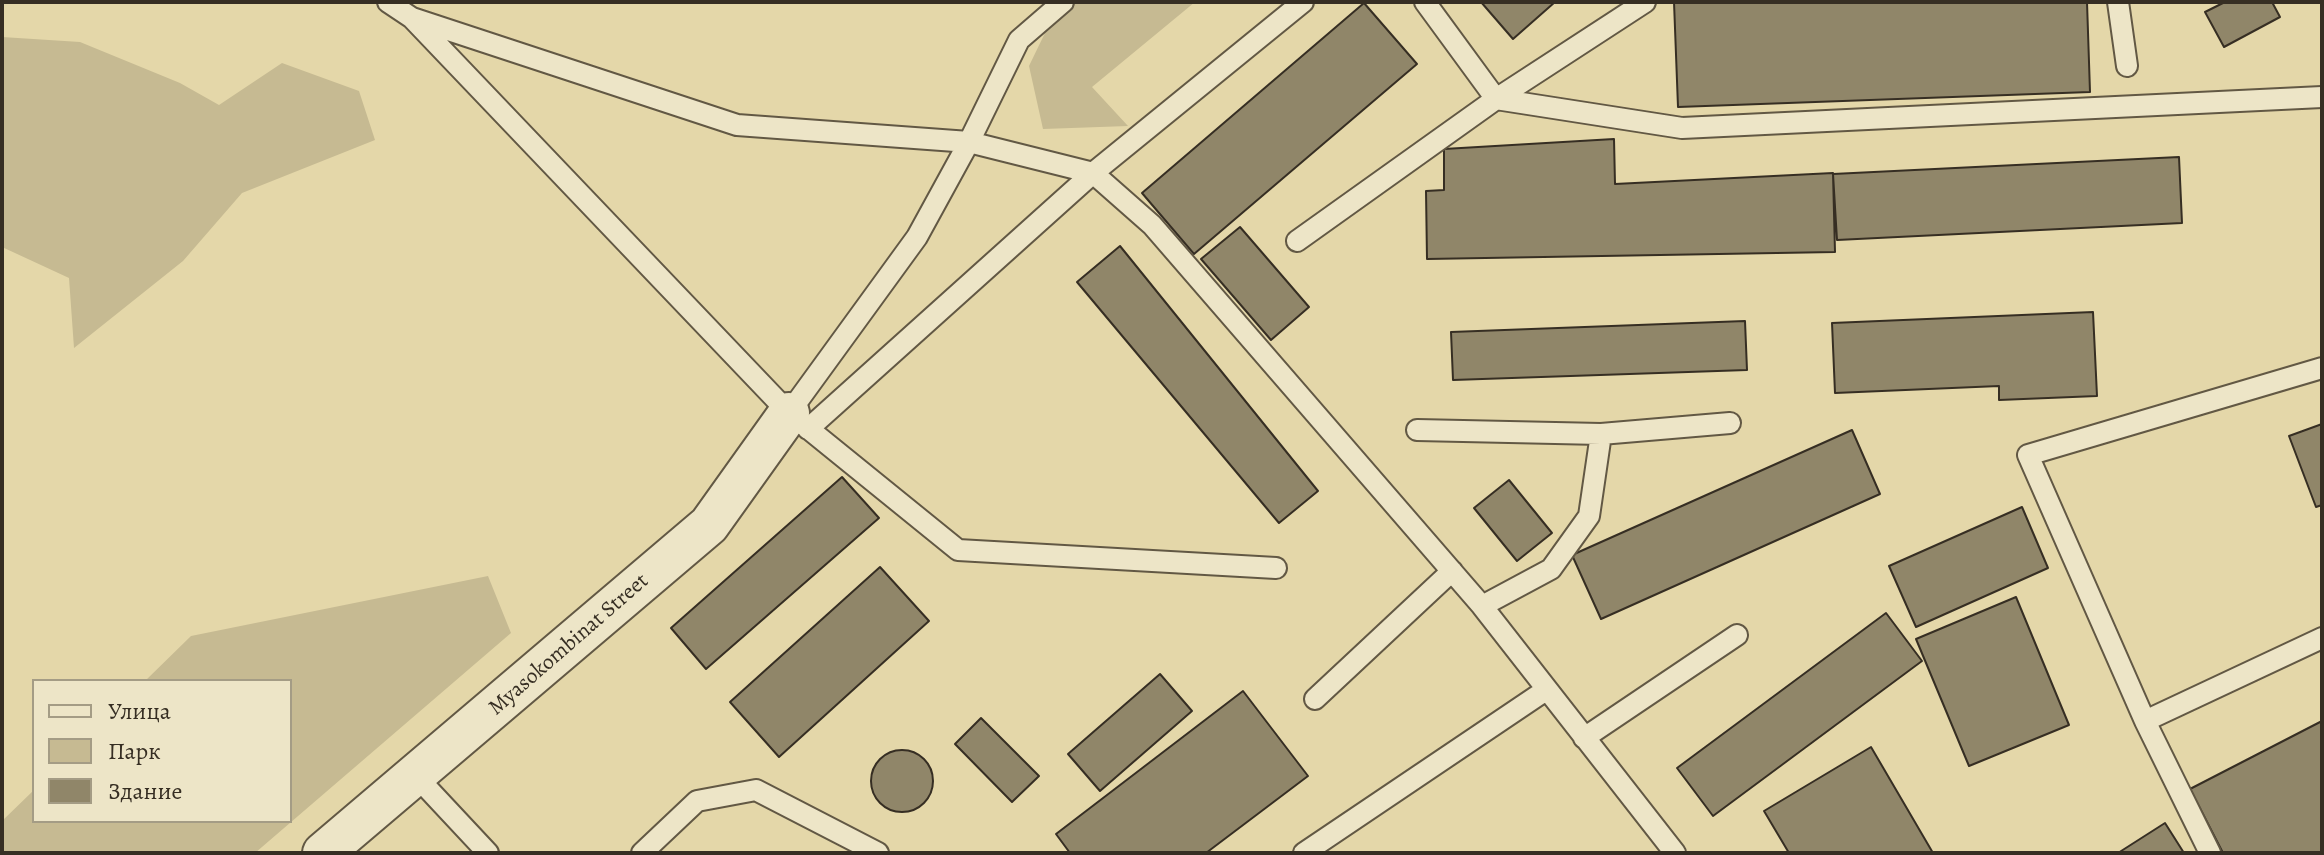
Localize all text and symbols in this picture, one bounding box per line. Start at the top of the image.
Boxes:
street label: Myasokombinat Street [484,568,654,722]
legend [32,679,292,823]
text: Улица [108,695,171,727]
text: Парк [108,735,161,767]
text: Здание [108,775,183,807]

